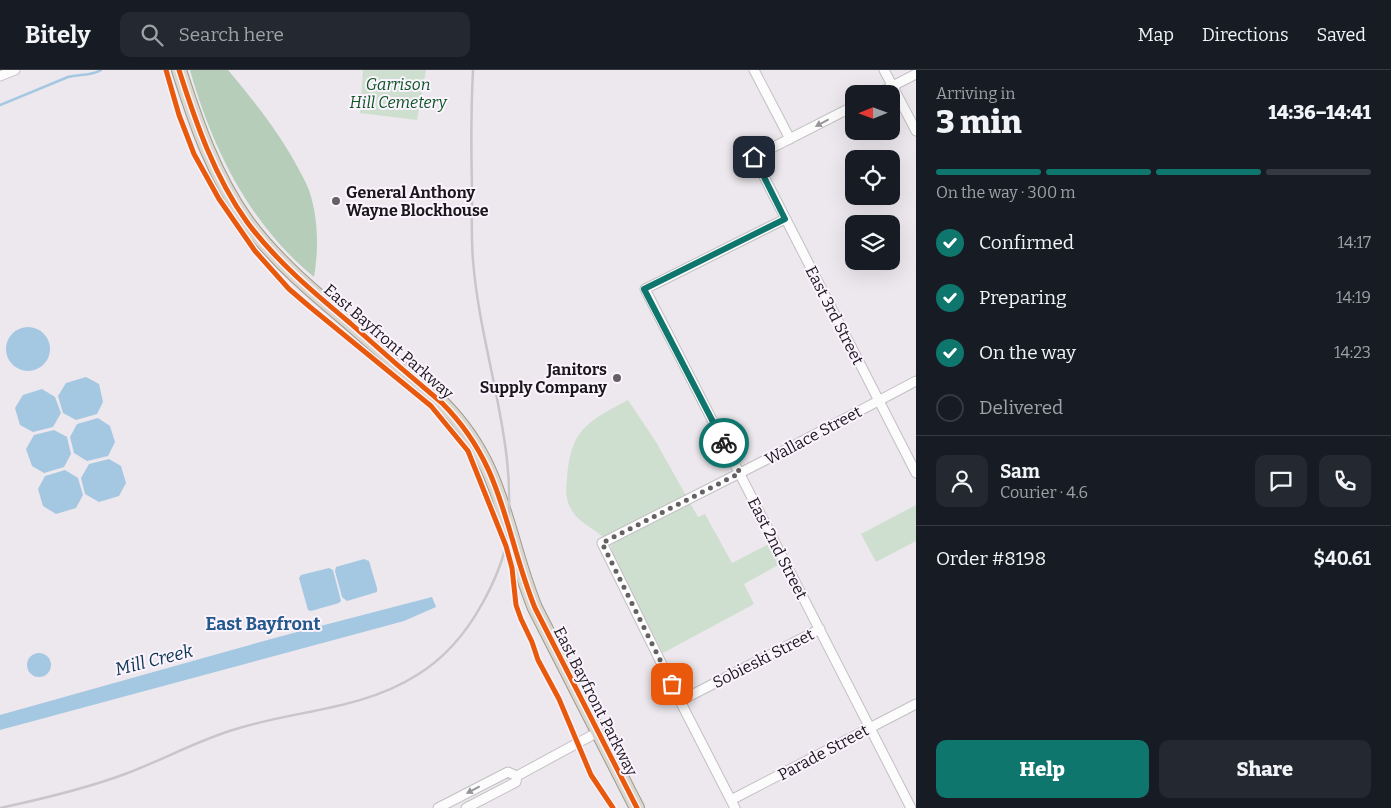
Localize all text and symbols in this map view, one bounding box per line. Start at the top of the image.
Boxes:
search box [120,12,470,57]
text: Bitely [25,21,90,49]
icon: search [138,21,166,49]
text: Search here [178,23,284,46]
text: Map [1138,24,1174,46]
text: Directions [1202,24,1289,46]
text: Saved [1317,24,1366,46]
park label: Garrison Hill Cemetery [349,75,447,112]
text: Arriving in [936,84,1015,103]
north arrow [845,85,900,140]
map controls [845,85,900,270]
text: 14:36–14:41 [1268,101,1371,124]
text: 3 min [936,103,1022,141]
one-way arrow [815,119,829,127]
pin [733,136,775,178]
icon: home [740,143,768,171]
button: locate [845,150,900,205]
place label: General Anthony Wayne Blockhouse [346,183,489,220]
text: On the way · 300 m [936,183,1076,202]
marker: General Anthony Wayne Blockhouse [330,195,342,207]
button: layers [845,215,900,270]
icon: check [936,229,964,257]
text: Confirmed [979,231,1074,254]
text: 14:17 [1337,233,1371,252]
street label: East 3rd Street [801,263,868,368]
street label: East Bayfront Parkway [320,280,458,403]
icon: check [936,284,964,312]
text: Preparing [979,286,1067,309]
text: 14:19 [1336,288,1371,307]
icon: check [936,339,964,367]
text: On the way [979,341,1076,364]
text: 14:23 [1334,343,1371,362]
place label: Janitors Supply Company [480,360,607,397]
marker: Janitors Supply Company [611,372,623,384]
text: Delivered [979,396,1063,419]
street label: Wallace Street [762,402,865,469]
courier [699,418,749,468]
icon: bike [710,429,738,457]
button: person [936,455,988,507]
button: chat [1255,455,1307,507]
button: phone [1319,455,1371,507]
text: Sam [1000,460,1040,483]
text: Courier · 4.6 [1000,483,1088,502]
street label: East 2nd Street [744,494,811,602]
text: Order #8198 [936,547,1046,570]
text: $40.61 [1314,547,1371,570]
district label: East Bayfront [205,613,321,635]
street label: East Bayfront Parkway [550,623,642,780]
street label: Sobieski Street [709,625,817,692]
water label: Mill Creek [113,640,196,680]
pin [651,663,693,705]
icon: bag [658,670,686,698]
street label: Parade Street [775,721,872,784]
button: Help [936,740,1149,798]
button: Share [1159,740,1371,798]
one-way arrow [466,786,480,794]

